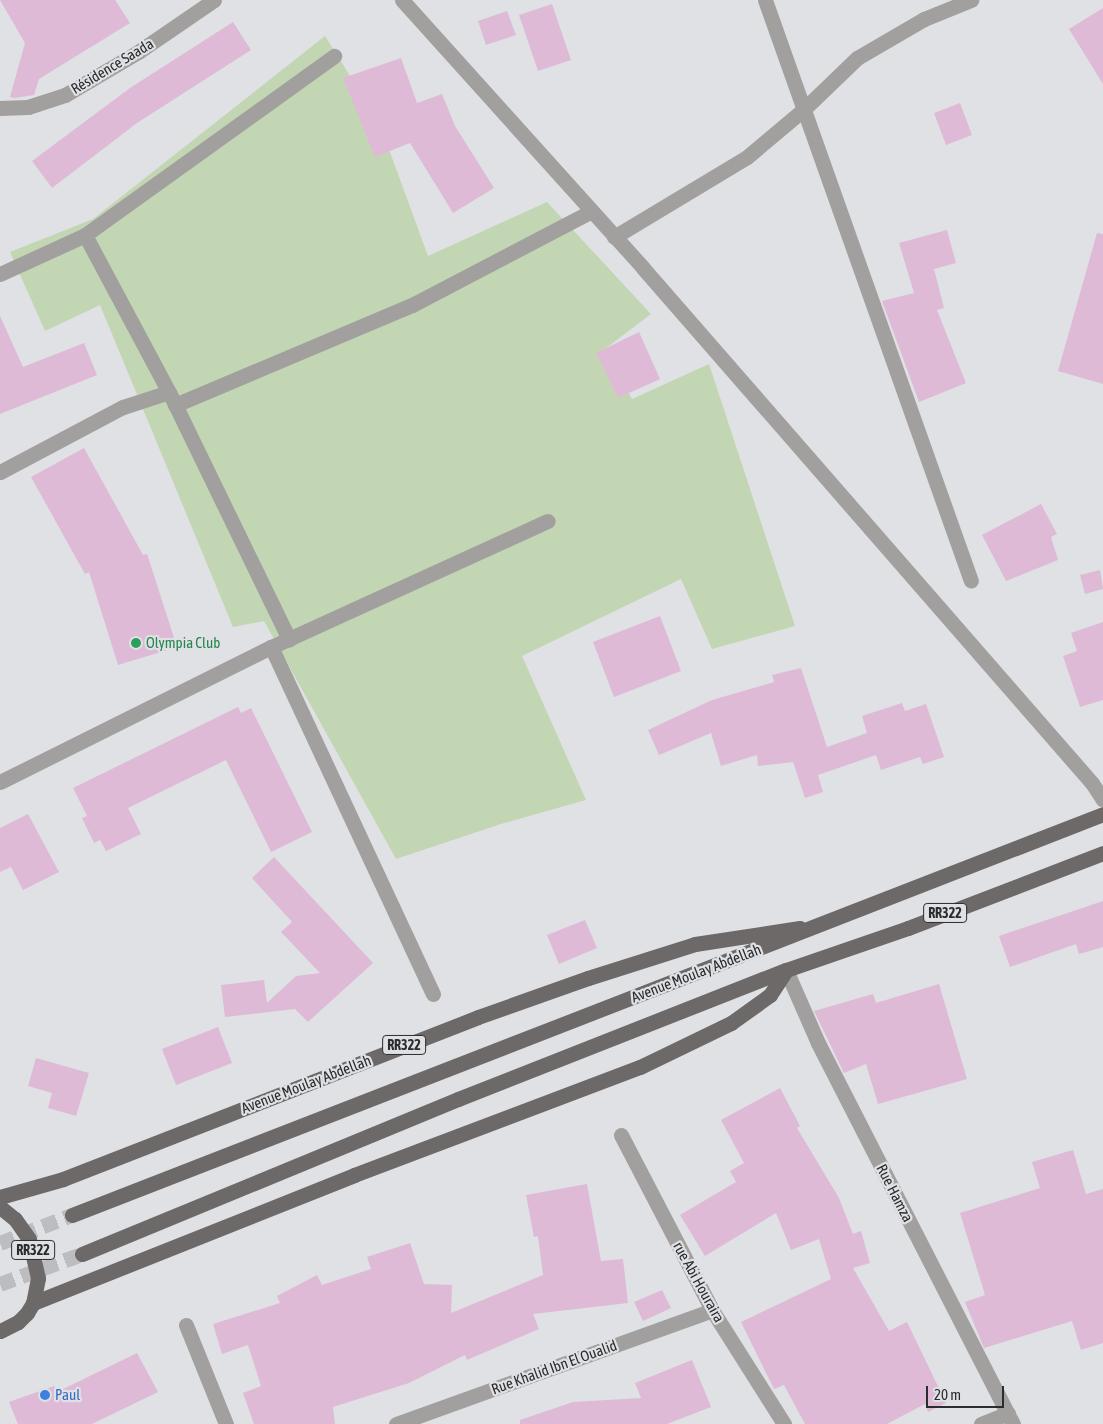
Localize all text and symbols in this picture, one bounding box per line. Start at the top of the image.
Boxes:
street label: Résidence Saada [68,34,156,98]
place label: Olympia Club [146,634,220,652]
marker: Olympia Club [130,637,142,649]
road number: RR322 [922,901,968,924]
street label: Avenue Moulay Abdellah [629,940,763,1006]
road number: RR322 [382,1034,426,1056]
street label: Avenue Moulay Abdellah [239,1051,373,1117]
street label: Rue Hamza [873,1161,917,1225]
road number: RR322 [10,1238,56,1262]
street label: rue Abi Houraira [670,1239,728,1325]
street label: Rue Khalid Ibn El Oualid [489,1336,619,1398]
scale bar [928,1376,1006,1408]
place label: Paul [55,1386,80,1404]
text: 20 m [934,1386,961,1403]
marker: Paul [39,1389,51,1401]

